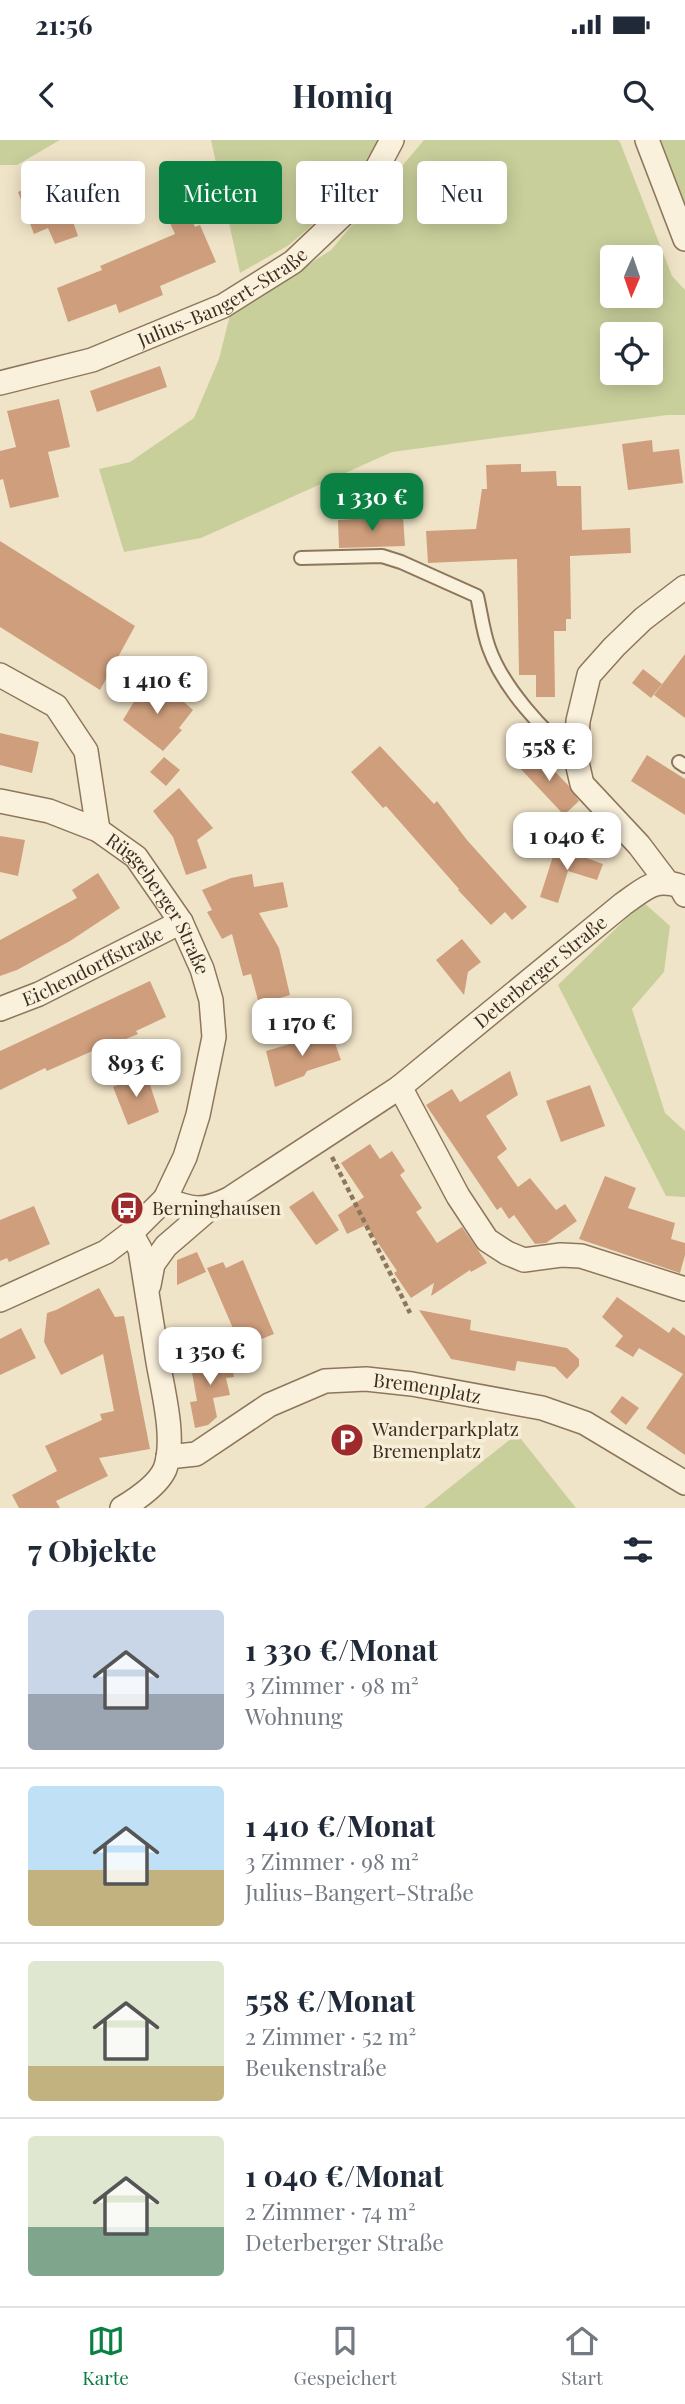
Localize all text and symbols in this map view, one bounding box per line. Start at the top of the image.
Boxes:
text: 21:56 [35,7,93,42]
text: Homiq [292,73,393,116]
icon: back [28,76,66,114]
icon: search [619,76,657,114]
chip: Kaufen [21,161,145,224]
chip: Mieten [159,161,282,224]
chip: Filter [296,161,403,224]
chip: Neu [417,161,507,224]
street label: Julius-Bangert-Straße [132,241,312,352]
north arrow [600,245,663,308]
map controls [600,245,663,385]
button: locate [600,322,663,385]
pin: 1 330 € [307,474,437,533]
text: 1 330 € [336,480,408,511]
pin: 1 410 € [92,656,222,716]
text: 1 410 € [122,663,192,694]
pin: 558 € [500,724,598,783]
text: 558 € [522,730,576,761]
pin: 1 040 € [502,812,632,872]
text: 1 040 € [529,819,605,850]
street label: Rüggeberger Straße [101,826,217,977]
street label: Deterberger Straße [468,909,612,1033]
street label: Eichendorffstraße [18,919,167,1011]
pin: 1 170 € [237,998,367,1058]
text: 1 170 € [268,1005,336,1036]
pin: 893 € [87,1040,185,1099]
text: 893 € [108,1046,164,1077]
bus stop icon: Berninghausen [108,1189,146,1227]
place label: Berninghausen [152,1194,282,1220]
pin: 1 350 € [145,1328,275,1387]
text: 1 350 € [175,1334,245,1365]
street label: Bremenplatz [372,1366,484,1409]
place label: Wanderparkplatz Bremenplatz [371,1415,519,1463]
parking icon: Wanderparkplatz Bremenplatz [328,1421,366,1459]
text: 7 Objekte [28,1530,157,1570]
icon: filters [619,1531,657,1569]
text: 1 330 €/Monat [245,1629,438,1669]
icon: home [84,1638,168,1722]
text: 3 Zimmer · 98 m² [245,1669,419,1700]
text: Wohnung [245,1700,343,1731]
text: 1 410 €/Monat [245,1805,435,1845]
icon: home [84,1814,168,1898]
text: 3 Zimmer · 98 m² [245,1845,419,1876]
text: Julius-Bangert-Straße [245,1876,474,1907]
text: 558 €/Monat [245,1980,415,2020]
icon: home [84,1989,168,2073]
text: 2 Zimmer · 52 m² [245,2020,416,2051]
text: Beukenstraße [245,2051,387,2082]
text: 1 040 €/Monat [245,2155,444,2195]
icon: home [84,2164,168,2248]
text: 2 Zimmer · 74 m² [245,2195,416,2226]
text: Deterberger Straße [245,2226,444,2257]
tab: Karte [82,2322,129,2390]
tab: Gespeichert [294,2322,396,2390]
tab: Start [561,2322,603,2390]

